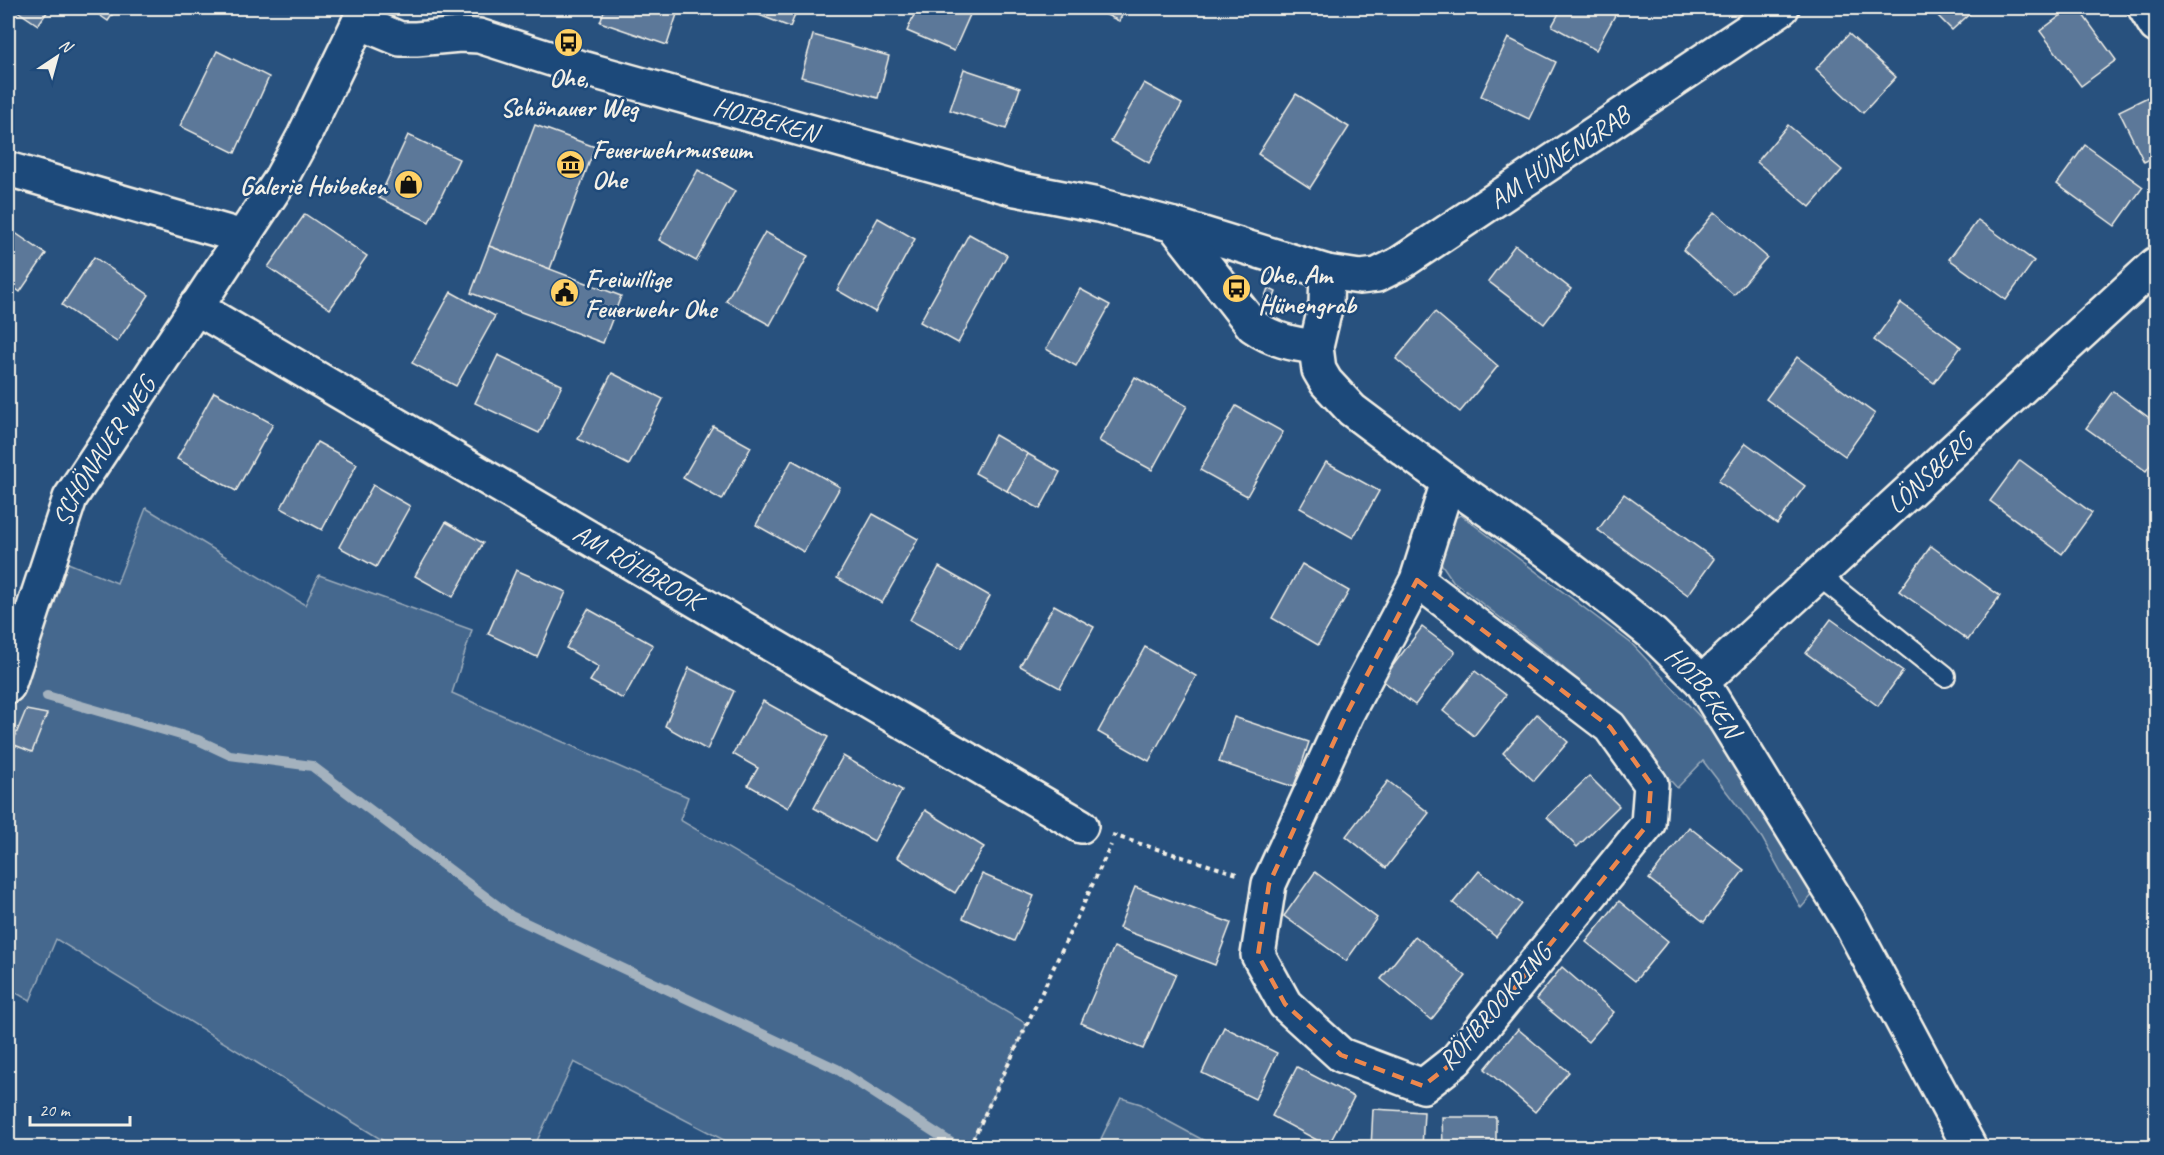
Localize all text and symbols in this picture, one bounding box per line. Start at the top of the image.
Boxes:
north arrow [27,27,87,87]
bus stop icon: Ohe, Schönauer Weg [553,27,585,59]
text: N [55,35,78,58]
place label: Ohe, Schönauer Weg [500,61,640,124]
street label: HOIBEKEN [710,89,826,151]
street label: AM HÜNENGRAB [1482,97,1637,216]
place label: Feuerwehrmuseum Ohe [592,133,754,196]
museum icon: Feuerwehrmuseum Ohe [555,148,587,180]
place label: Galerie Hoibeken [240,169,389,202]
shop icon: Galerie Hoibeken [392,169,424,201]
place label: Ohe, Am Hünengrab [1258,258,1358,321]
place label: Freiwillige Feuerwehr Ohe [585,262,719,325]
bus stop icon: Ohe, Am Hünengrab [1221,273,1253,305]
public building icon: Freiwillige Feuerwehr Ohe [548,277,580,309]
street label: SCHÖNAUER WEG [45,367,164,530]
street label: LÖNSBERG [1879,423,1981,520]
street label: AM RÖHBROOK [568,516,712,619]
street label: HOIBEKEN [1659,639,1751,747]
street label: RÖHBROOKRING [1431,935,1561,1077]
scale bar [30,1089,130,1127]
text: 20 m [39,1099,72,1121]

